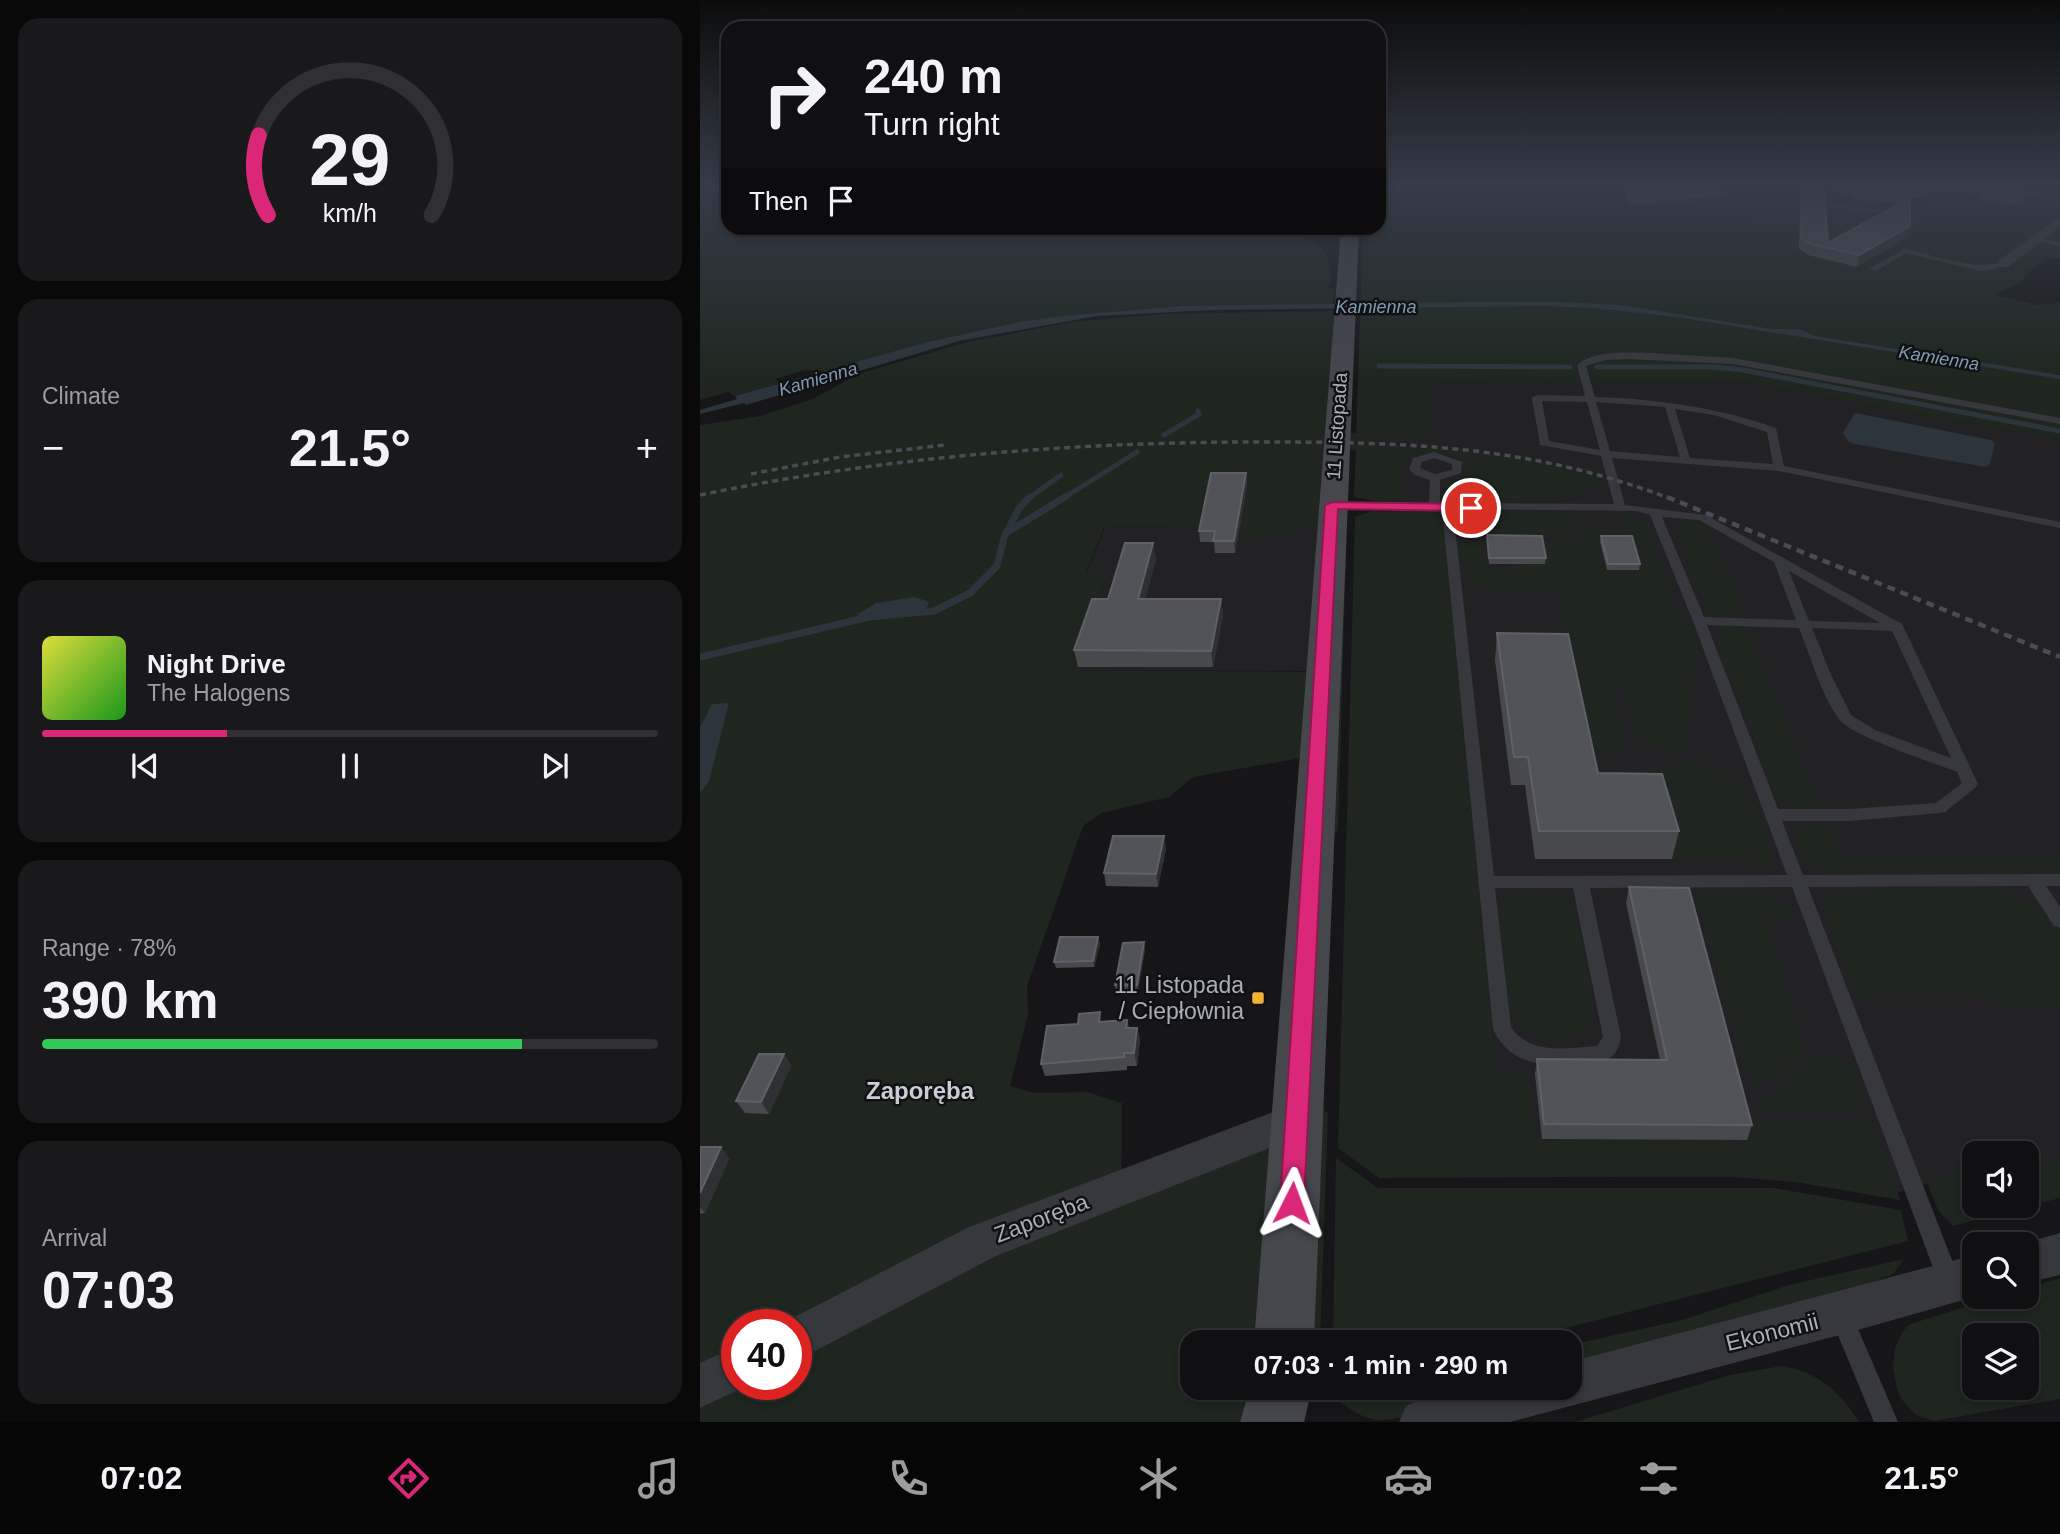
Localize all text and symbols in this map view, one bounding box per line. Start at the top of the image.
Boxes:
icon: right [749,49,840,140]
text: 240 m [864,49,1003,103]
text: Turn right [864,106,1000,142]
text: 29 [310,120,390,201]
icon: arrive [822,182,860,220]
text: Then [749,186,808,216]
text: km/h [323,199,377,227]
water label: Kamienna [1335,297,1417,317]
water label: Kamienna [1897,342,1981,374]
water label: Kamienna [776,358,860,400]
street label: 11 Listopada [1323,371,1351,480]
text: Climate [42,383,120,409]
text: 21.5° [289,419,411,477]
text: − [42,427,64,469]
text: + [636,427,658,469]
pin [1441,478,1501,538]
icon: arrive [1452,489,1490,527]
text: Night Drive [147,649,286,679]
text: The Halogens [147,680,290,706]
icon: previous [126,747,164,785]
icon: pause [331,747,369,785]
icon: next [536,747,574,785]
text: Range · 78% [42,935,176,961]
text: 390 km [42,971,218,1029]
place label: 11 Listopada / Ciepłownia [1114,972,1244,1024]
marker: 11 Listopada / Ciepłownia [1250,990,1266,1006]
district label: Zaporęba [866,1077,975,1104]
map controls [1962,1141,2039,1400]
button: sound [1962,1141,2039,1218]
position arrow [1255,1166,1329,1240]
street label: Zaporęba [990,1188,1092,1248]
text: Arrival [42,1225,107,1251]
button: search [1962,1232,2039,1309]
text: 07:03 [42,1261,175,1319]
street label: Ekonomii [1723,1308,1821,1356]
speed limit sign: 40 [721,1309,812,1400]
button: layers [1962,1323,2039,1400]
text: 07:03 · 1 min · 290 m [1254,1350,1508,1380]
icon: directions [384,1454,433,1503]
icon: music [634,1454,683,1503]
icon: phone [884,1454,933,1503]
icon: climate [1134,1454,1183,1503]
icon: car [1384,1454,1433,1503]
icon: filters [1634,1454,1683,1503]
text: 07:02 [101,1460,182,1496]
text: 21.5° [1884,1460,1959,1496]

